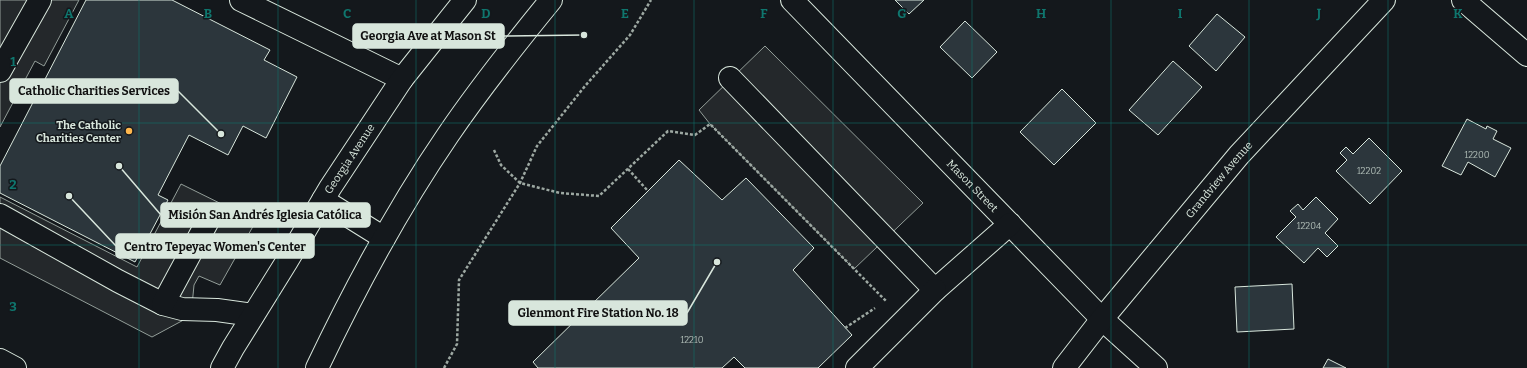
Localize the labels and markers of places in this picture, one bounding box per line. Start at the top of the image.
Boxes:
callout: Georgia Ave at Mason St [353,24,504,48]
callout: Catholic Charities Services [10,79,178,103]
place label: The Catholic Charities Center [36,119,122,145]
marker: The Catholic Charities Center [124,126,134,136]
callout: Misión San Andrés Iglesia Católica [161,203,370,227]
callout: Centro Tepeyac Women's Center [116,234,314,258]
callout: Glenmont Fire Station No. 18 [509,301,687,325]

